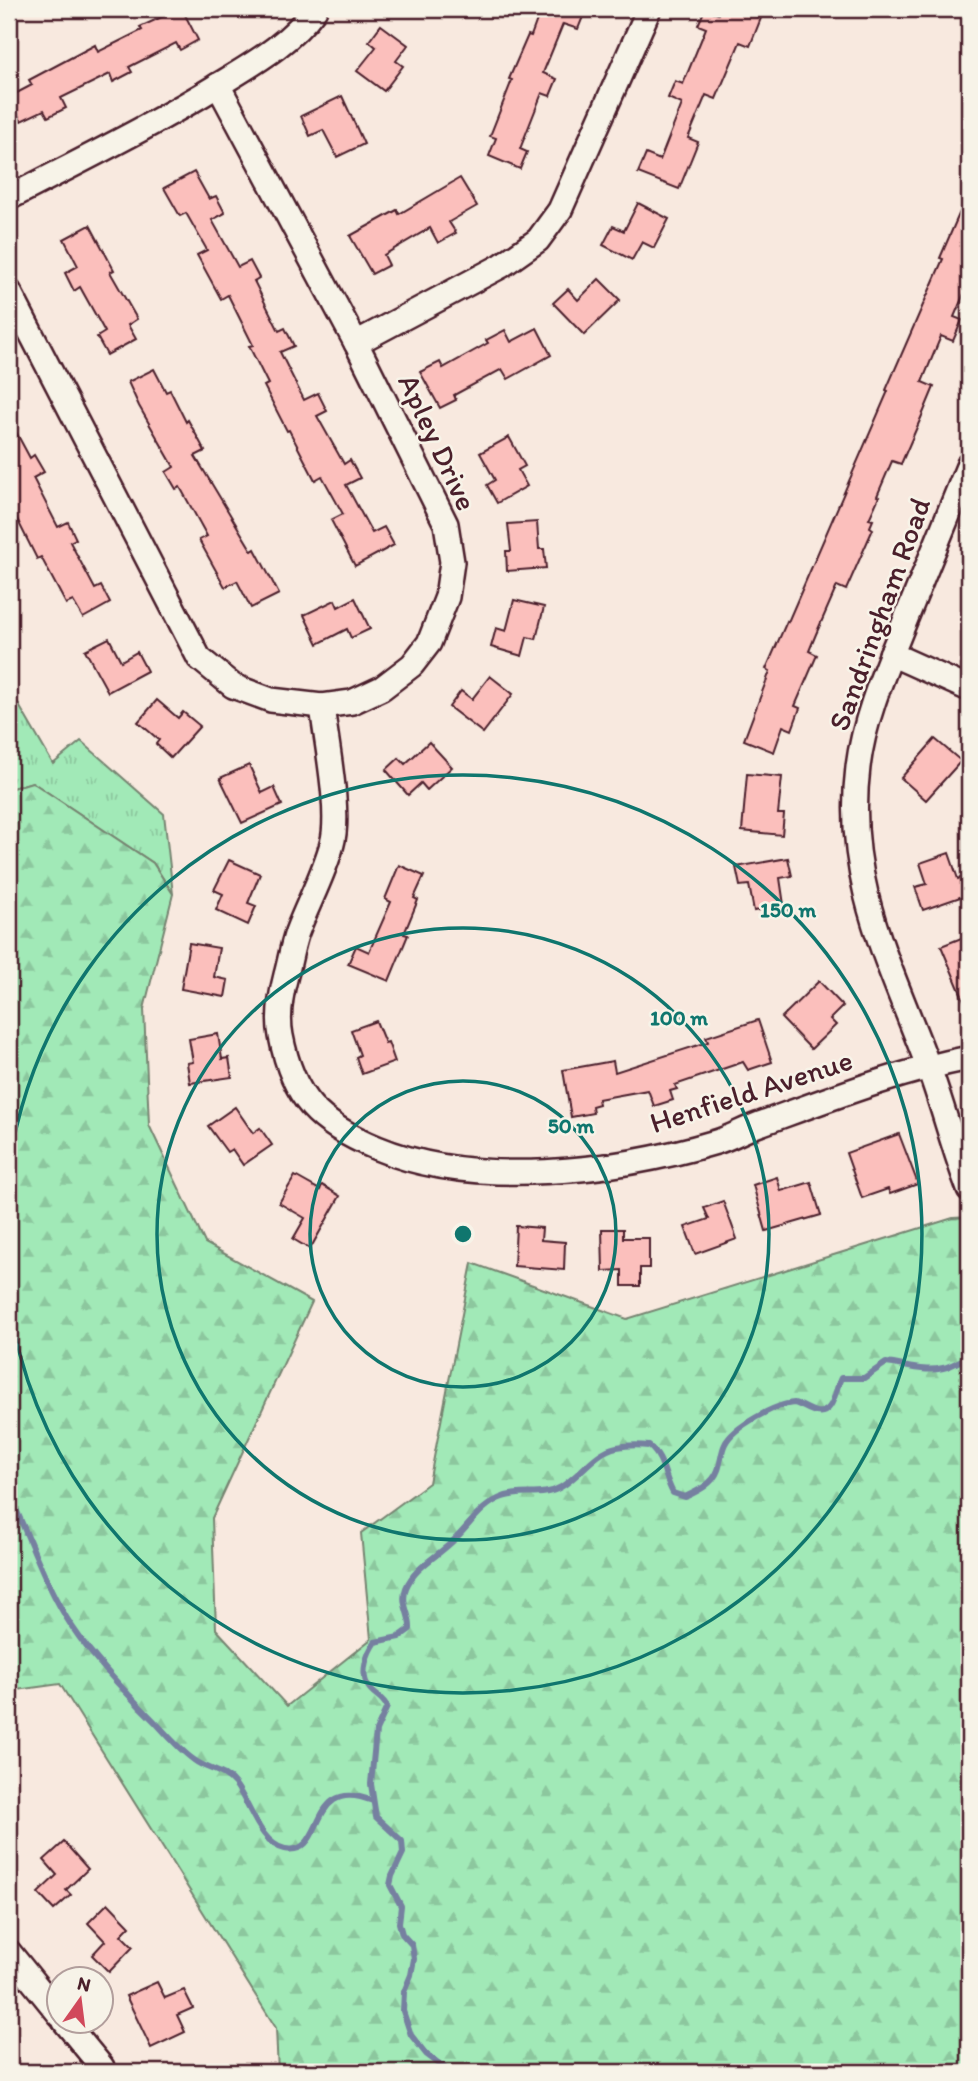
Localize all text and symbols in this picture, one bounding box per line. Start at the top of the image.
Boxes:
street label: Apley Drive [390,368,486,516]
street label: Sandringham Road [820,493,938,735]
text: 150 m [760,897,816,922]
text: 100 m [650,1005,708,1030]
street label: Henfield Avenue [645,1041,857,1141]
text: 50 m [548,1113,595,1138]
centre of rings [451,1222,475,1246]
north arrow [46,1966,116,2036]
text: N [75,1971,93,1997]

